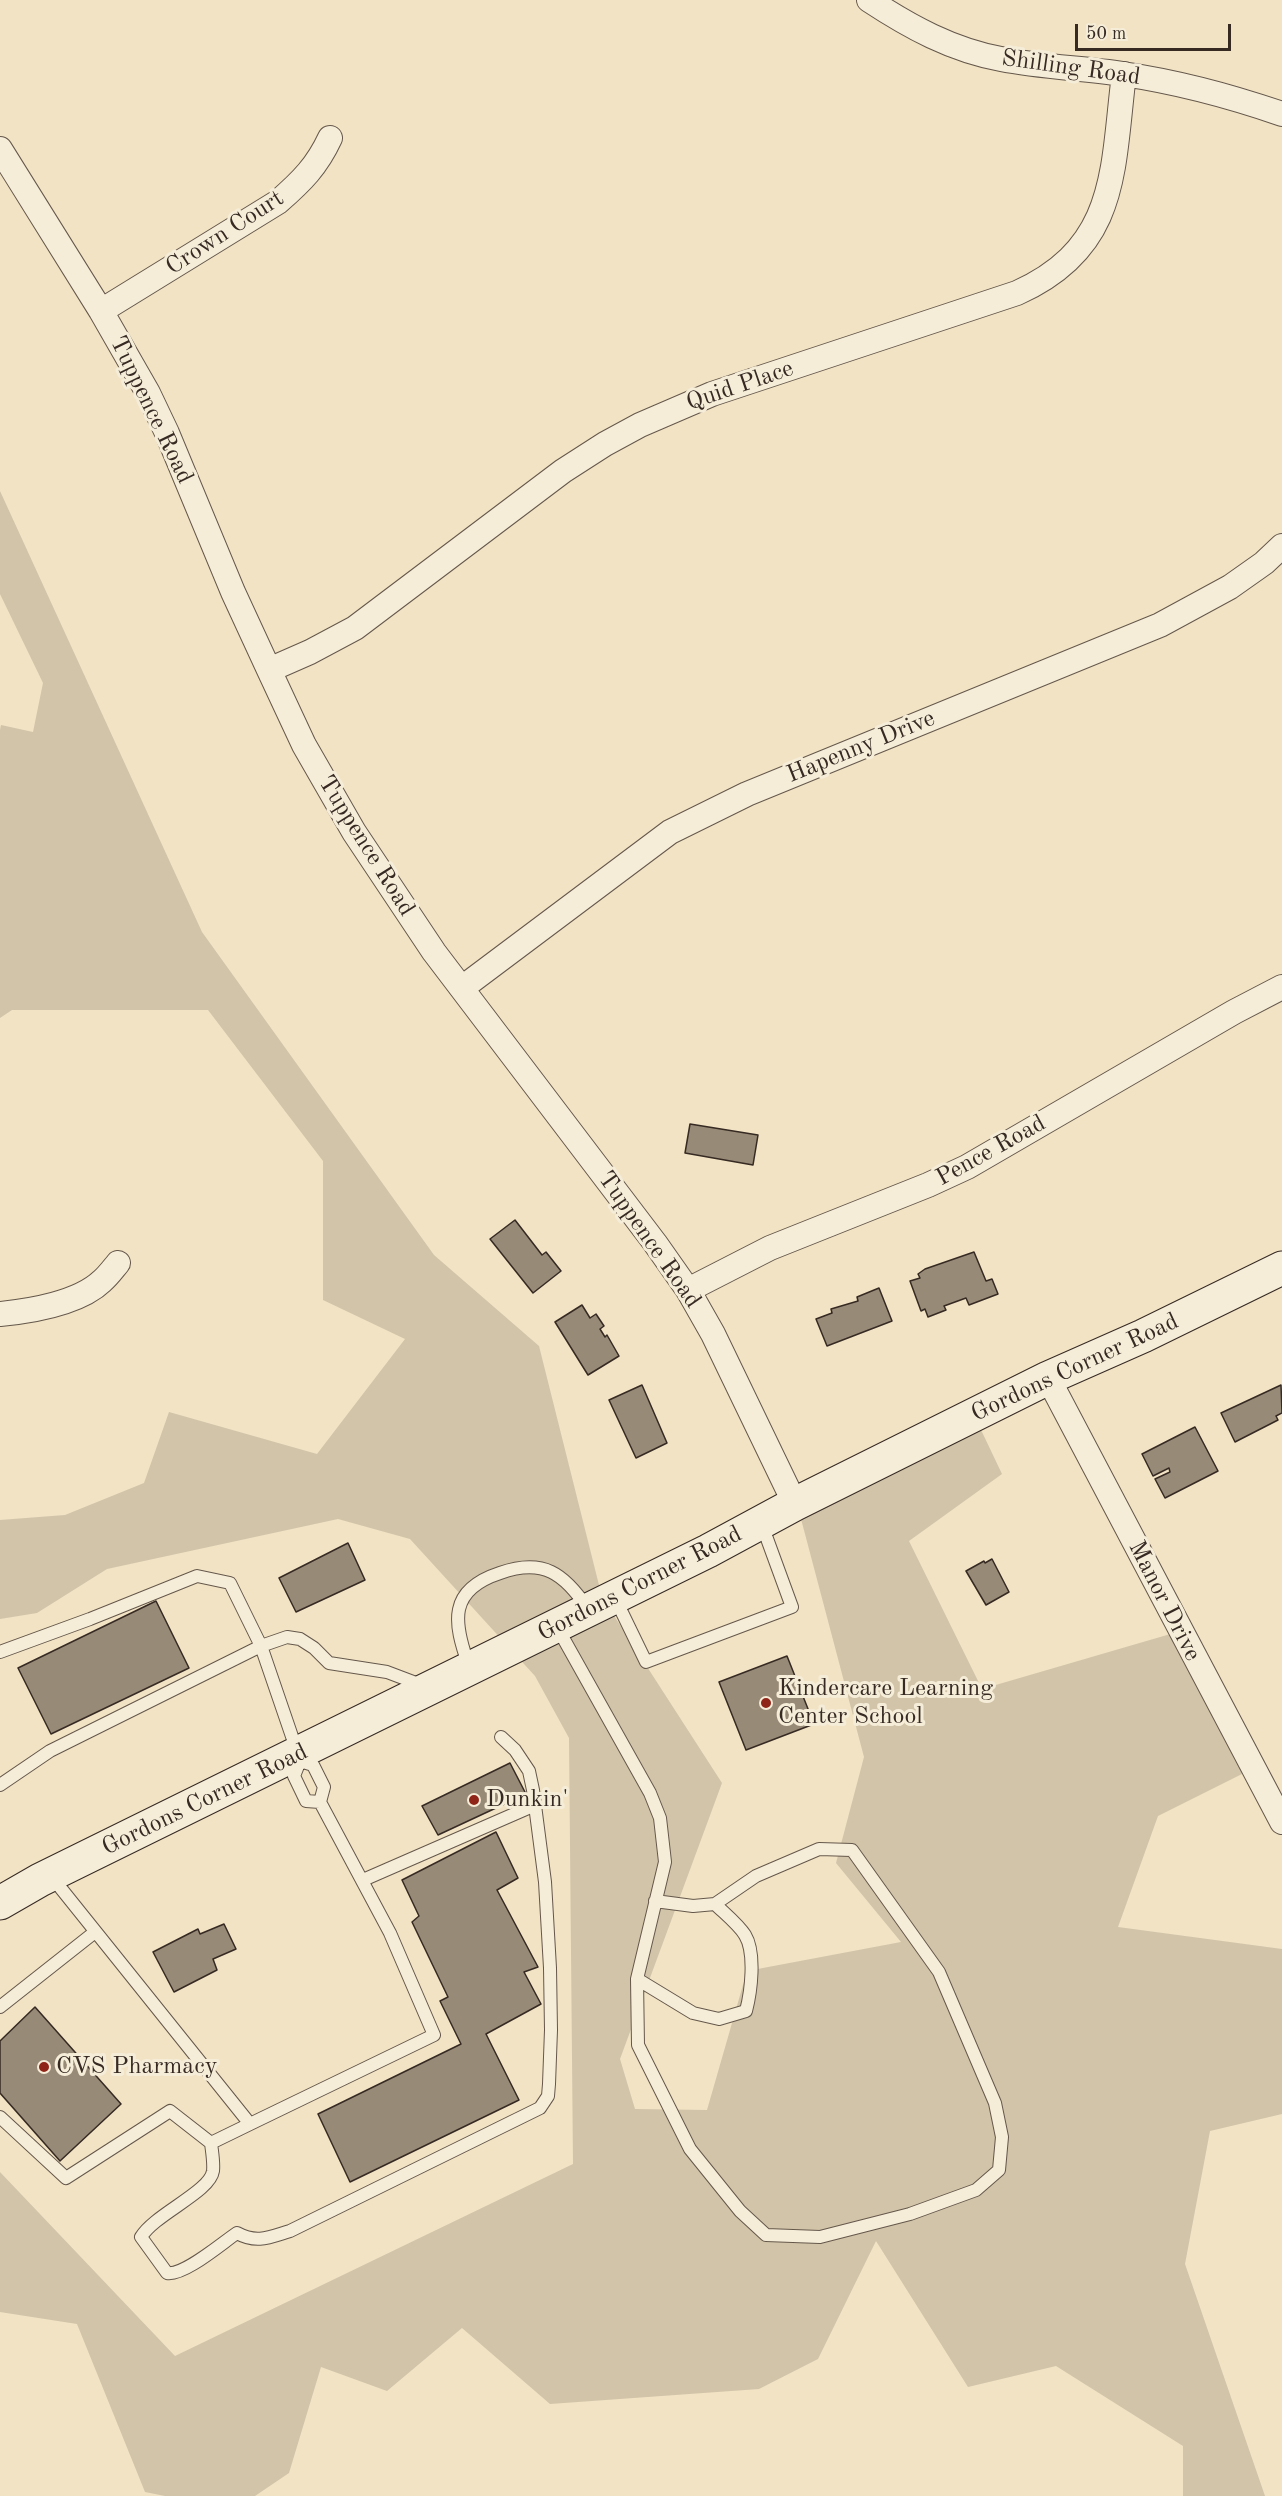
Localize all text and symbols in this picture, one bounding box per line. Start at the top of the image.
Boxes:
scale bar [1078,12,1234,50]
text: 50 m [1086,25,1126,43]
street label: Shilling Road [1000,44,1142,92]
street label: Crown Court [161,184,289,282]
street label: Tuppence Road [103,332,199,488]
street label: Quid Place [683,354,797,418]
street label: Hapenny Drive [783,704,939,790]
street label: Tuppence Road [311,770,421,922]
street label: Pence Road [931,1109,1051,1193]
street label: Tuppence Road [591,1166,707,1314]
street label: Gordons Corner Road [967,1307,1183,1429]
street label: Gordons Corner Road [533,1520,747,1648]
street label: Manor Drive [1121,1536,1207,1666]
place label: Kindercare Learning Center School [778,1675,993,1731]
marker: Kindercare Learning Center School [759,1696,773,1710]
street label: Gordons Corner Road [97,1738,313,1862]
place label: Dunkin' [486,1786,568,1814]
marker: Dunkin' [467,1793,481,1807]
place label: CVS Pharmacy [56,2053,217,2081]
marker: CVS Pharmacy [37,2060,51,2074]

